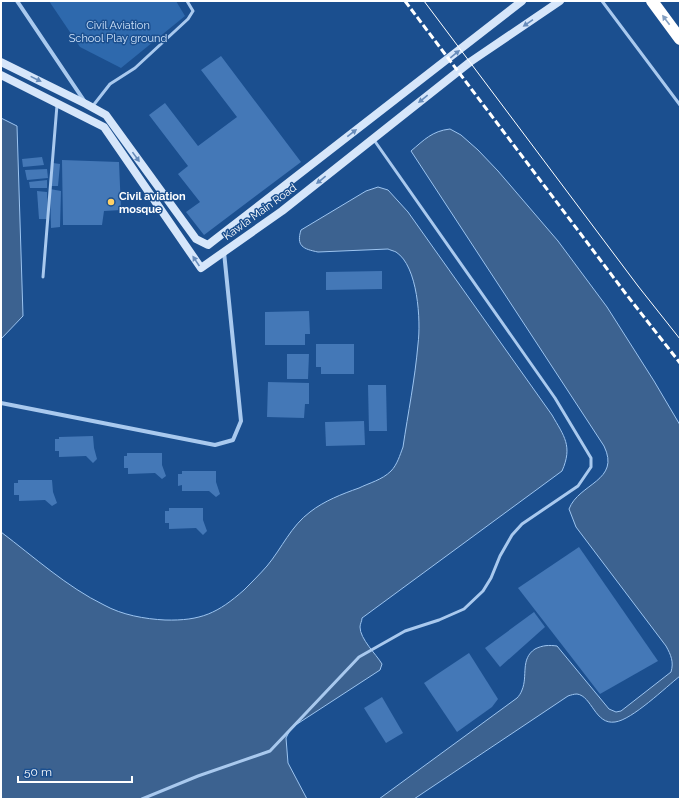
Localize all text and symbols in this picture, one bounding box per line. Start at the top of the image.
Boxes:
one-way arrow [662,15,670,25]
park label: Civil Aviation School Play ground [69,19,167,45]
one-way arrow [522,19,533,27]
one-way arrow [449,49,460,58]
one-way arrow [30,76,42,82]
one-way arrow [417,95,428,104]
one-way arrow [347,129,358,138]
one-way arrow [132,151,140,162]
one-way arrow [316,176,327,185]
street label: Kawla Main Road [221,181,299,243]
place label: Civil aviation mosque [119,190,186,216]
marker: Civil aviation mosque [106,197,116,207]
one-way arrow [192,256,200,266]
scale bar [18,758,132,784]
text: 50 m [24,765,52,779]

